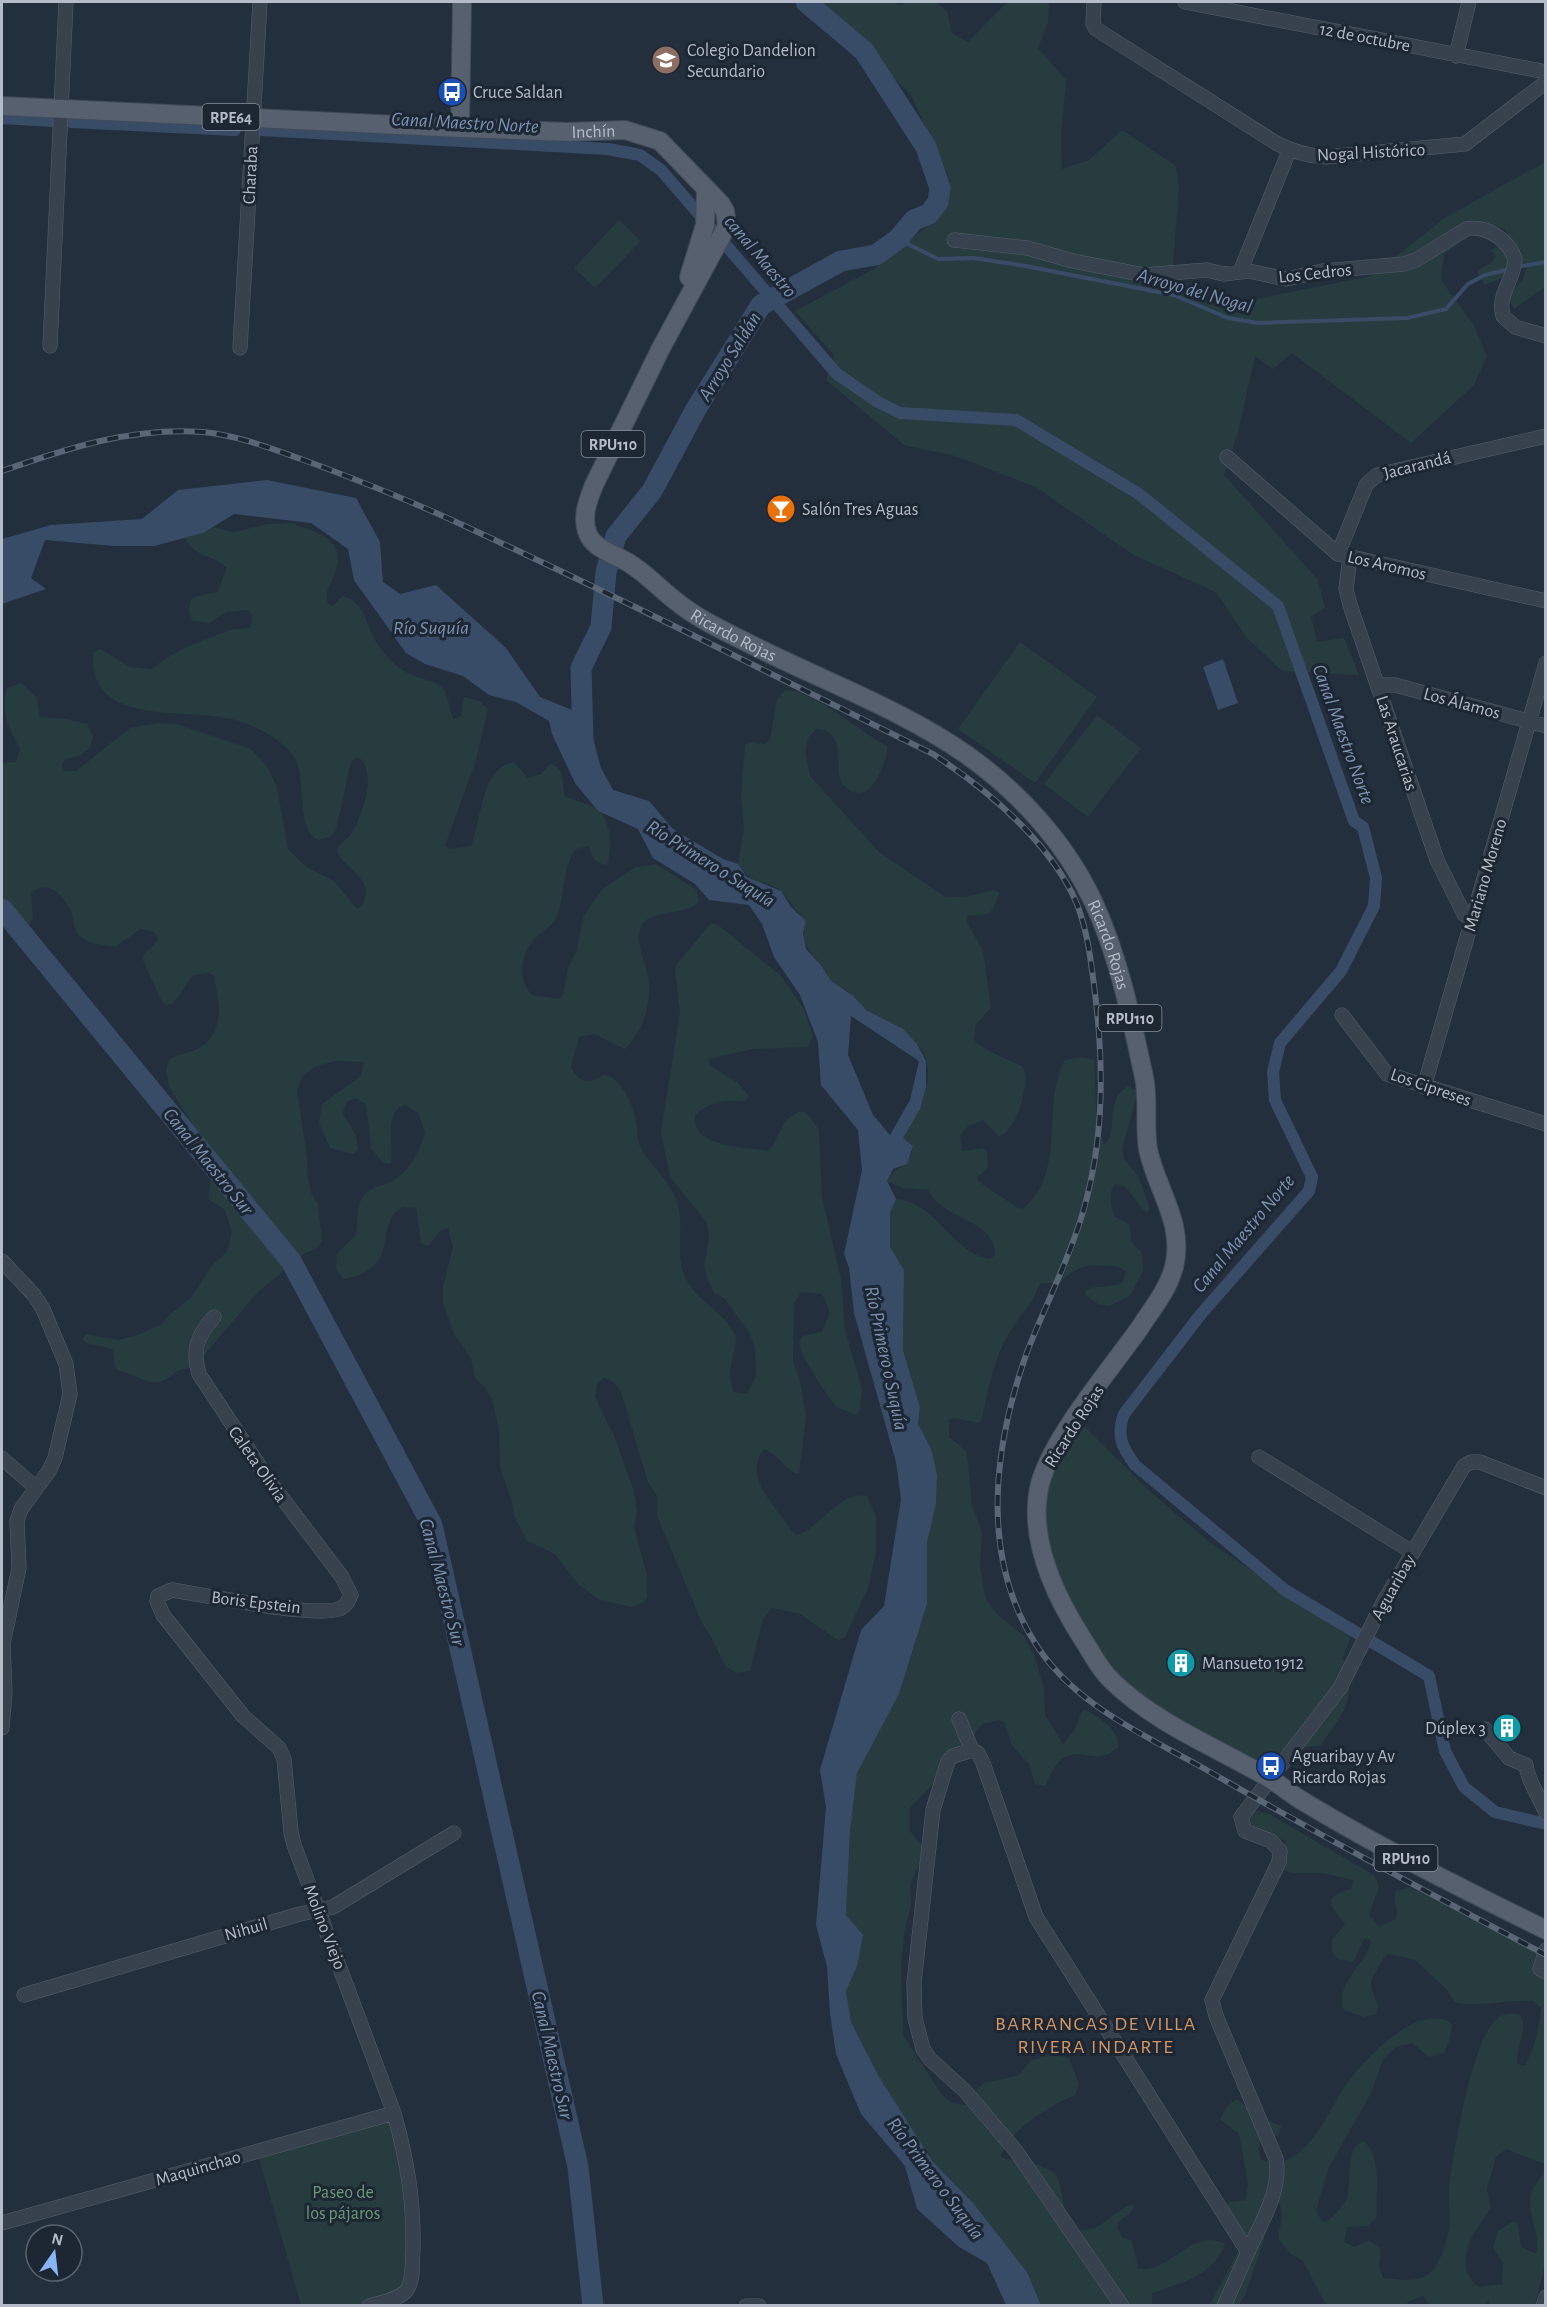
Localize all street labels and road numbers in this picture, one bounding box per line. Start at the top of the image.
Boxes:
street label: 12 de octubre [1318,20,1412,56]
road number: RPE64 [202,104,260,130]
street label: Inchín [571,122,616,142]
street label: Nogal Histórico [1316,141,1426,165]
street label: Charaba [240,145,262,205]
street label: Los Cedros [1278,261,1353,287]
road number: RPU110 [582,431,644,457]
street label: Jacarandá [1382,449,1453,483]
street label: Los Aromos [1346,548,1428,584]
street label: Ricardo Rojas [687,606,779,666]
street label: Los Álamos [1421,682,1503,723]
street label: Las Araucarias [1372,694,1420,793]
street label: Mariano Moreno [1461,817,1511,934]
street label: Ricardo Rojas [1084,897,1132,992]
road number: RPU110 [1098,1005,1162,1031]
street label: Los Cipreses [1388,1066,1473,1110]
street label: Ricardo Rojas [1042,1382,1108,1471]
street label: Caleta Olivia [225,1423,290,1506]
street label: Aguaribay [1369,1552,1419,1623]
street label: Boris Epstein [210,1589,302,1617]
road number: RPU110 [1374,1845,1438,1871]
street label: Molino Viejo [300,1883,348,1972]
street label: Nihuil [223,1915,270,1945]
street label: Maquinchao [154,2148,243,2190]

